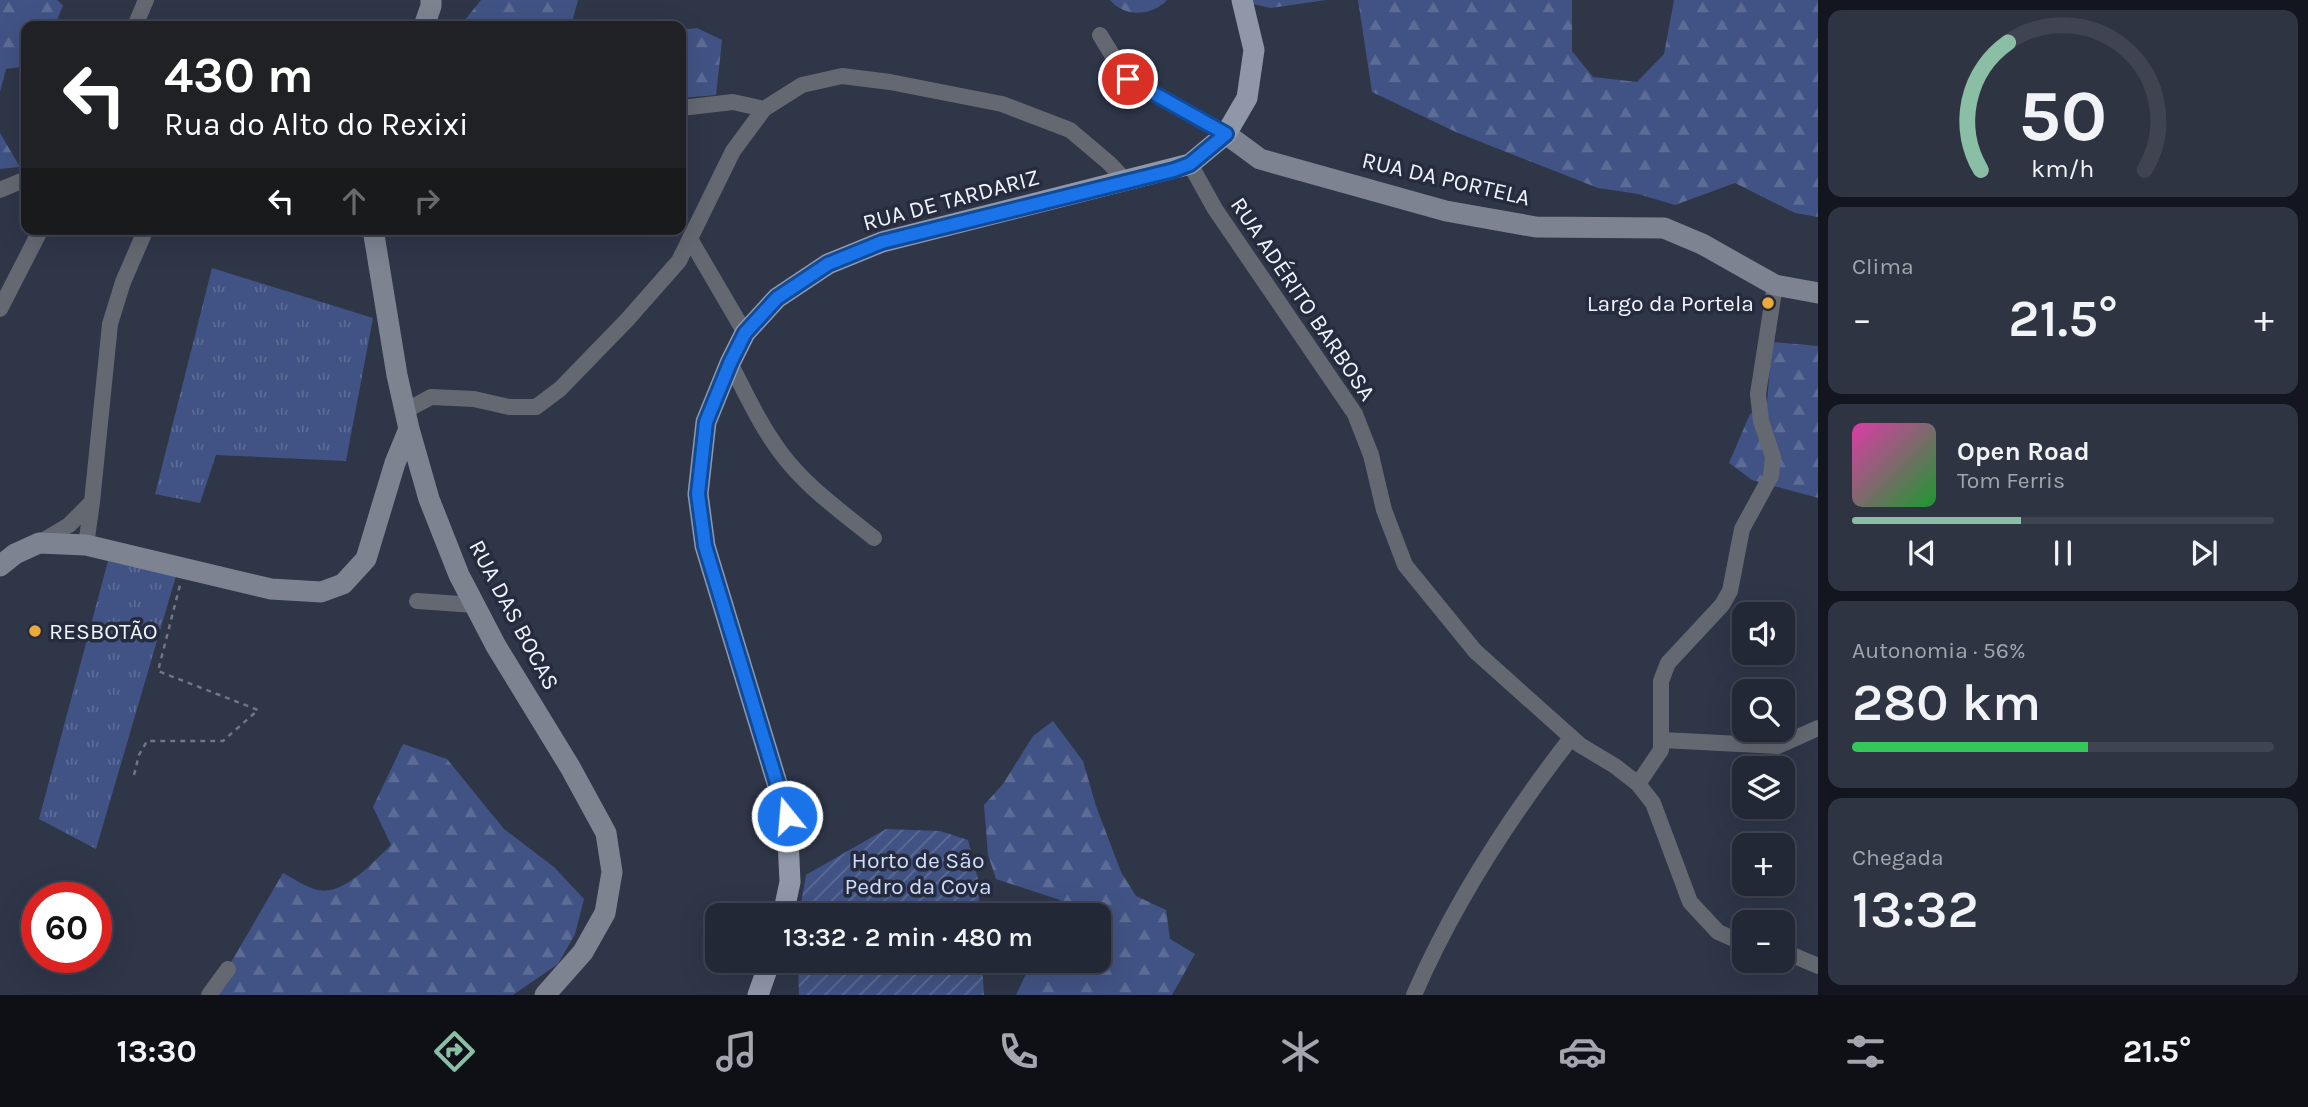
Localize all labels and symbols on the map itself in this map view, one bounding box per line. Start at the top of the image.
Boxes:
pin [1098,49,1158,109]
street label: RUA DA PORTELA [1359,147,1533,211]
street label: RUA DE TARDARIZ [860,163,1042,237]
street label: RUA ADÉRITO BARBOSA [1225,192,1381,406]
place label: Largo da Portela [1587,290,1754,317]
marker: Largo da Portela [1760,295,1776,311]
street label: RUA DAS BOCAS [463,535,565,695]
place label: RESBOTÃO [49,618,158,645]
marker: RESBOTÃO [27,623,43,639]
position arrow [750,779,824,853]
park label: Horto de São Pedro da Cova [844,847,992,900]
speed limit sign: 60 [21,882,112,973]

